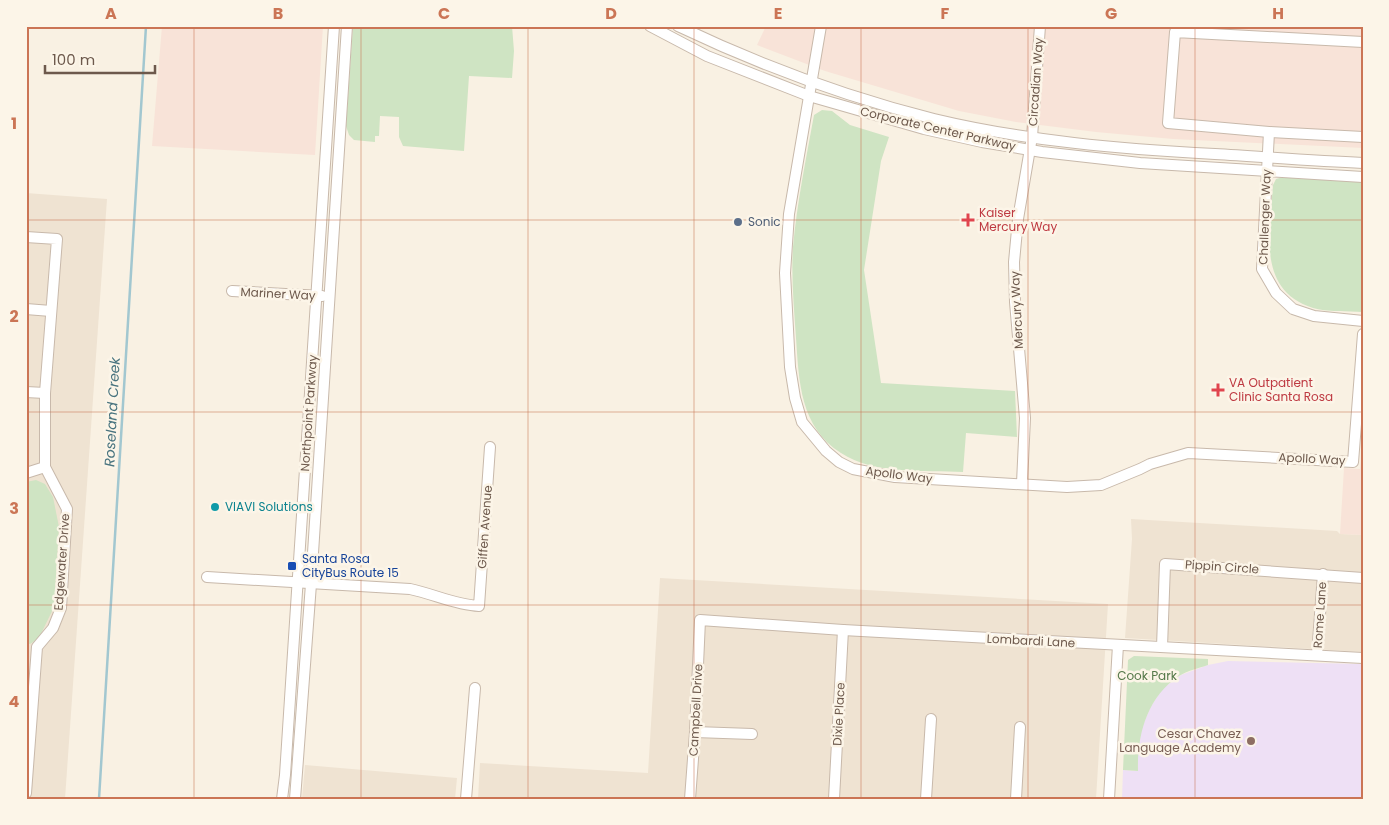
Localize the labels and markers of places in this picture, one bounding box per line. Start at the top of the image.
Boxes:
place label: Kaiser Mercury Way [979,204,1057,235]
place label: Sonic [748,213,781,230]
marker: Kaiser Mercury Way [961,213,975,227]
marker: Sonic [732,216,744,228]
place label: VA Outpatient Clinic Santa Rosa [1229,374,1333,405]
marker: VA Outpatient Clinic Santa Rosa [1211,383,1225,397]
place label: VIAVI Solutions [225,498,313,515]
marker: VIAVI Solutions [209,501,221,513]
place label: Santa Rosa CityBus Route 15 [302,550,399,581]
marker: Santa Rosa CityBus Route 15 [286,560,298,572]
place label: Cesar Chavez Language Academy [1119,725,1241,756]
marker: Cesar Chavez Language Academy [1245,735,1257,747]

